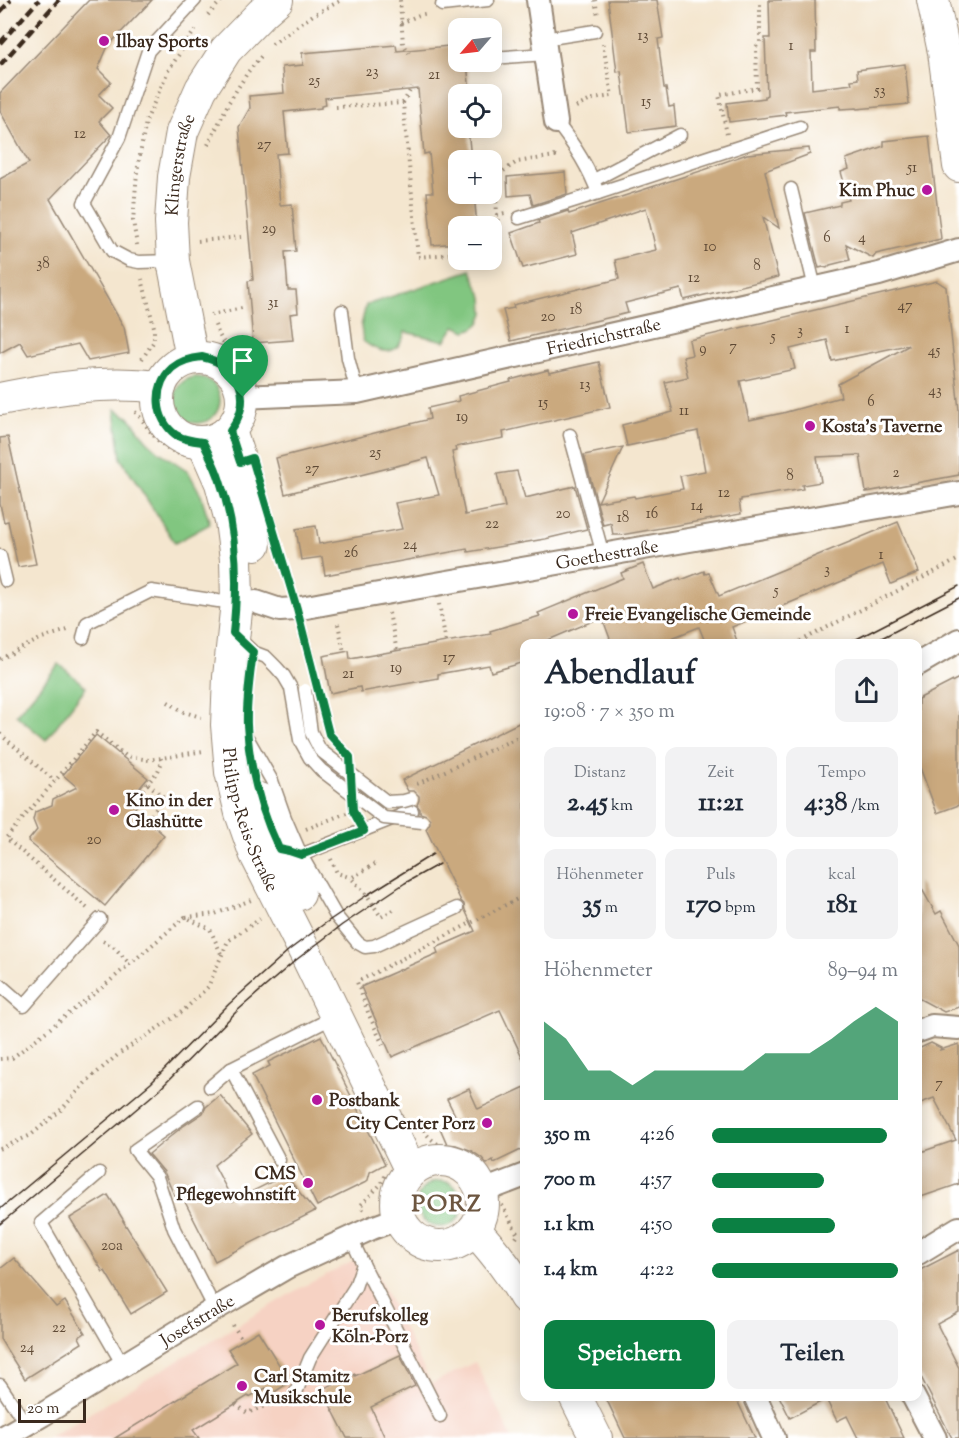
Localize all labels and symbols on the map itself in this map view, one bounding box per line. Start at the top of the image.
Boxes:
north arrow [448,18,502,72]
house number: 13 [637,26,649,47]
place label: Ilbay Sports [116,30,208,56]
marker: Ilbay Sports [97,34,111,48]
house number: 1 [788,36,794,57]
house number: 23 [365,62,379,83]
house number: 21 [428,65,440,86]
house number: 25 [308,71,320,92]
house number: 53 [873,81,886,102]
house number: 15 [641,92,651,113]
street label: Klingerstraße [160,110,203,217]
house number: 12 [74,124,86,145]
house number: 27 [257,135,272,156]
house number: 51 [906,158,917,179]
place label: Kim Phuc [839,179,916,205]
marker: Kim Phuc [920,183,934,197]
house number: 29 [262,219,276,240]
house number: 6 [823,228,831,249]
house number: 4 [858,228,866,249]
house number: 10 [704,237,717,258]
house number: 38 [36,254,50,275]
house number: 8 [753,256,761,277]
house number: 12 [688,268,700,289]
house number: 31 [267,293,279,314]
house number: 47 [897,296,913,317]
house number: 18 [570,300,582,321]
house number: 20 [541,307,556,328]
street label: Friedrichstraße [544,313,664,364]
house number: 1 [844,319,850,340]
house number: 3 [797,321,803,342]
house number: 5 [769,327,776,348]
pin [217,335,268,397]
house number: 7 [729,337,737,358]
house number: 9 [699,339,707,360]
house number: 45 [928,341,940,362]
house number: 13 [579,375,591,396]
house number: 43 [928,381,942,402]
house number: 6 [867,392,875,413]
house number: 15 [538,393,548,414]
house number: 11 [679,401,689,422]
house number: 19 [456,407,468,428]
place label: Kosta's Taverne [822,415,943,441]
marker: Kosta's Taverne [803,419,817,433]
house number: 25 [369,443,381,464]
house number: 27 [305,459,320,480]
house number: 2 [892,463,900,484]
house number: 8 [786,466,794,487]
house number: 12 [718,483,730,504]
house number: 14 [691,496,704,517]
house number: 20 [556,504,571,525]
house number: 16 [646,504,658,525]
house number: 18 [617,508,629,529]
house number: 22 [485,514,499,535]
house number: 24 [403,535,418,556]
street label: Goethestraße [554,535,661,578]
house number: 26 [344,543,358,564]
house number: 1 [878,545,884,566]
house number: 3 [824,560,830,581]
house number: 5 [772,581,779,602]
place label: Freie Evangelische Gemeinde [585,603,812,629]
marker: Freie Evangelische Gemeinde [566,607,580,621]
house number: 17 [443,648,456,669]
house number: 19 [390,658,402,679]
house number: 21 [342,664,354,685]
street label: Philipp-Reis-Straße [214,747,284,897]
place label: Kino in der Glashütte [126,789,213,836]
marker: Kino in der Glashütte [107,803,121,817]
house number: 20 [87,830,102,851]
house number: 7 [935,1074,943,1095]
place label: Postbank [329,1089,400,1115]
marker: Postbank [310,1093,324,1107]
place label: City Center Porz [346,1112,475,1138]
marker: City Center Porz [480,1116,494,1130]
place label: CMS Pflegewohnstift [177,1162,297,1209]
marker: CMS Pflegewohnstift [301,1176,315,1190]
district label: PORZ [412,1188,482,1222]
house number: 20a [101,1236,123,1257]
street label: Josefstraße [155,1289,240,1355]
place label: Berufskolleg Köln-Porz [332,1304,429,1351]
house number: 22 [52,1318,66,1339]
marker: Berufskolleg Köln-Porz [313,1318,327,1332]
house number: 24 [20,1338,35,1359]
place label: Carl Stamitz Musikschule [254,1365,352,1412]
marker: Carl Stamitz Musikschule [235,1379,249,1393]
scale bar [18,1396,86,1424]

